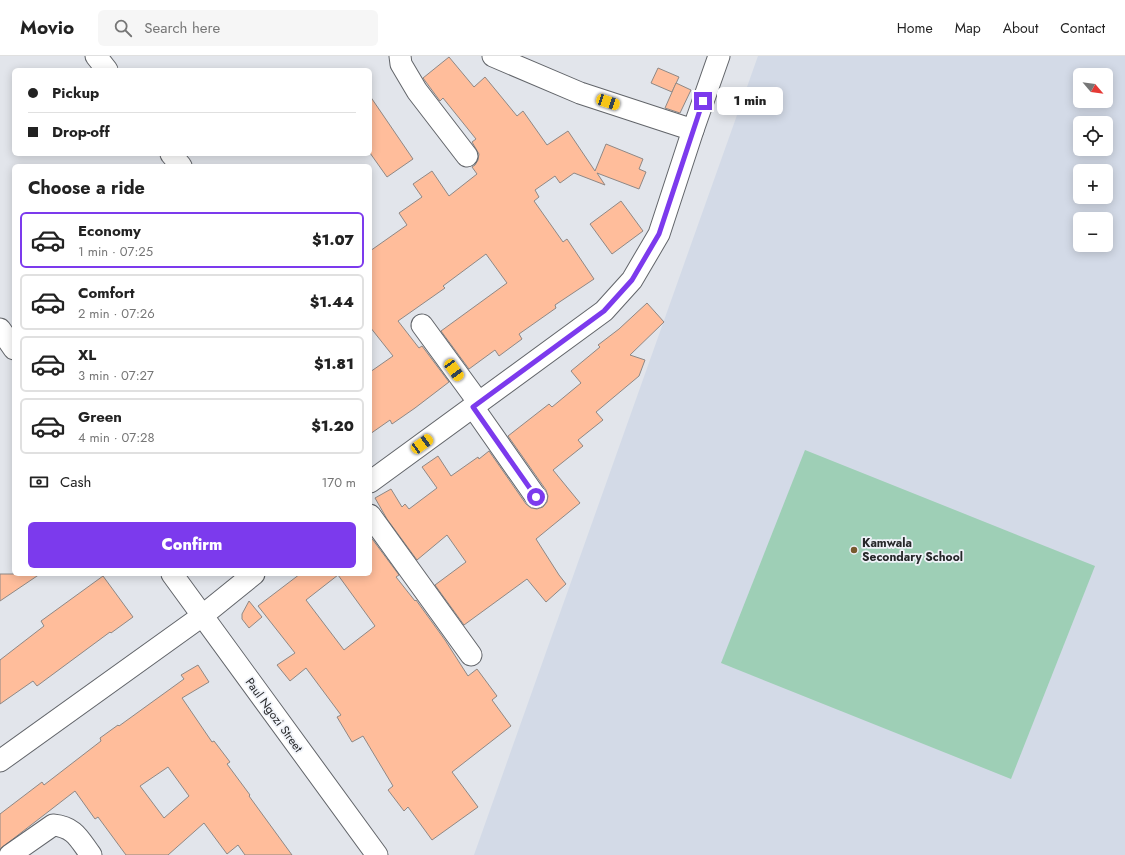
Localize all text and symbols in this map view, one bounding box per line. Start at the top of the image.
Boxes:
search box [98,10,378,46]
text: Movio [20,14,74,41]
icon: search [112,17,134,39]
text: Search here [144,17,220,39]
text: Home [897,18,933,38]
text: Map [955,18,981,38]
text: About [1003,18,1038,38]
text: Contact [1060,18,1105,38]
north arrow [1073,68,1113,108]
map controls [1073,68,1113,252]
text: Pickup [52,82,99,104]
callout: 1 min [717,87,783,115]
text: 1 min [734,91,766,110]
route end [694,92,712,110]
car [595,93,621,111]
button: locate [1073,116,1113,156]
text: Drop-off [52,121,110,143]
button: + [1073,164,1113,204]
text: Choose a ride [28,175,145,201]
button: − [1073,212,1113,252]
text: Economy [78,220,141,242]
icon: car [30,222,66,258]
text: $1.07 [312,229,354,251]
text: 1 min · 07:25 [78,242,153,261]
text: Comfort [78,282,135,304]
icon: car [30,284,66,320]
text: $1.44 [310,291,354,313]
text: 2 min · 07:26 [78,304,155,323]
text: XL [78,344,96,366]
icon: car [30,346,66,382]
text: $1.81 [314,353,354,375]
car [442,357,466,383]
text: 3 min · 07:27 [78,366,154,385]
text: Green [78,406,122,428]
icon: car [30,408,66,444]
text: $1.20 [311,415,354,437]
text: 4 min · 07:28 [78,428,155,447]
car [409,432,435,456]
icon: cash [28,471,50,493]
text: Cash [60,471,91,493]
text: 170 m [321,473,356,492]
route start [527,488,545,506]
button: Confirm [28,522,356,568]
place label: Kamwala Secondary School [862,534,963,566]
marker: Kamwala Secondary School [849,545,859,555]
street label: Paul Ngozi Street [241,674,307,756]

